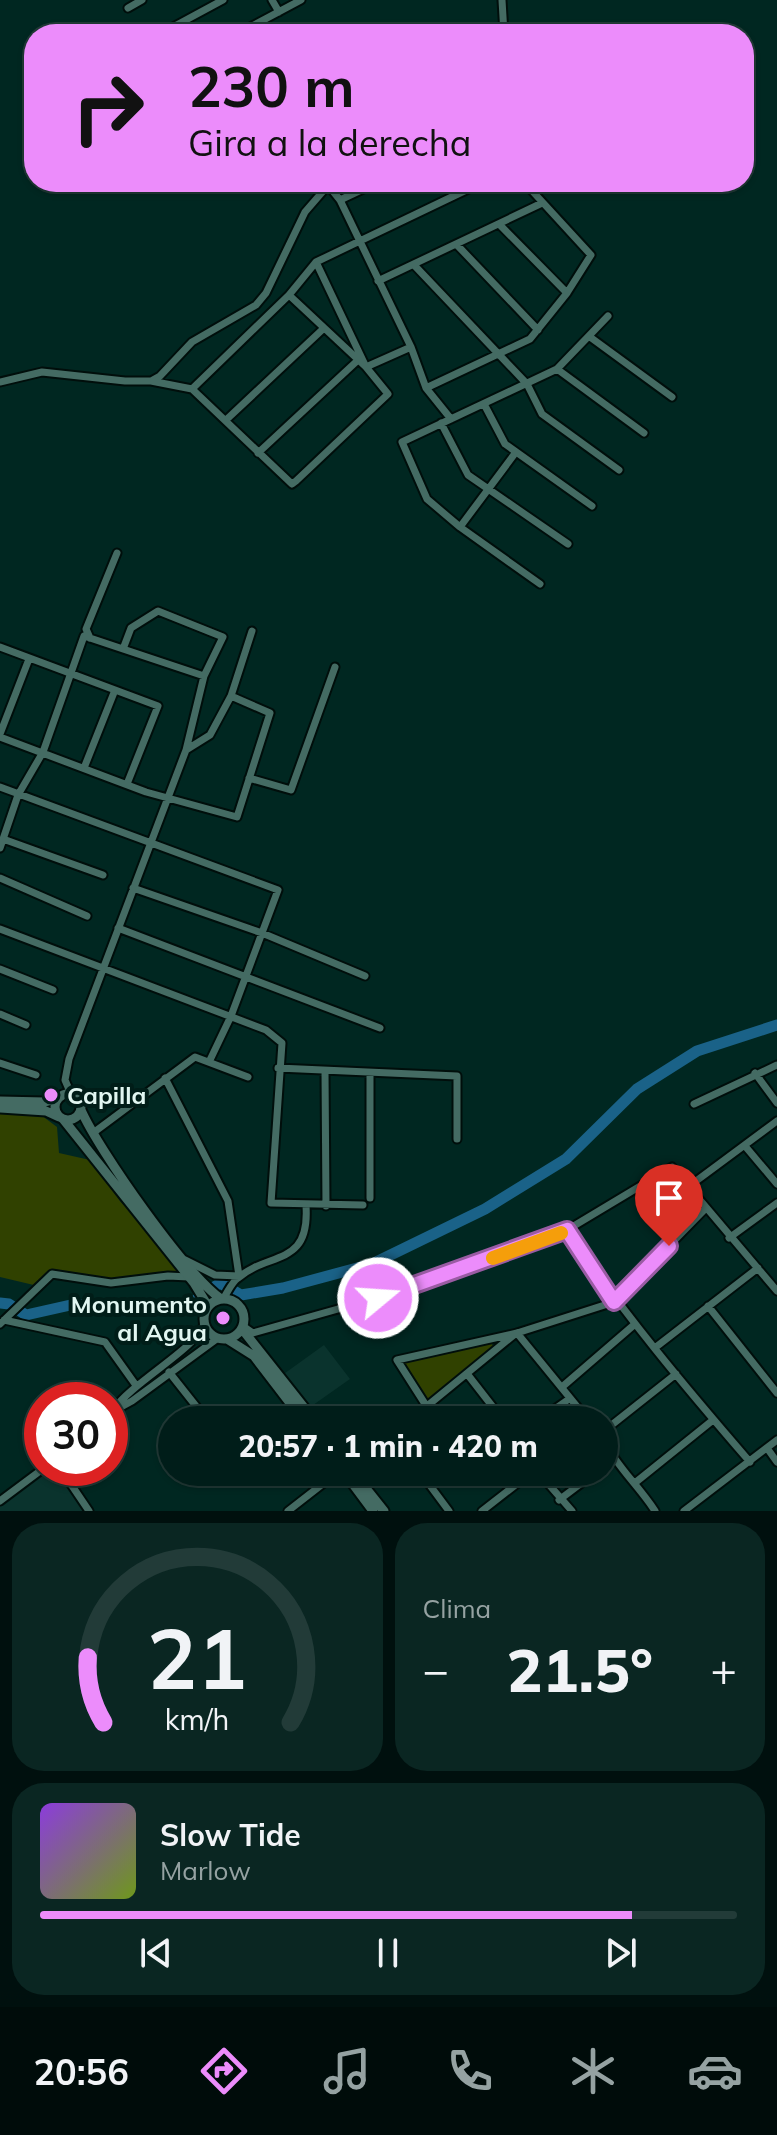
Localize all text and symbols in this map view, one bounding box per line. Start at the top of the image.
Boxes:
text: 230 m [188,51,355,121]
icon: right [56,56,160,160]
text: Gira a la derecha [188,120,471,165]
place label: Capilla [67,1080,146,1110]
marker: Capilla [42,1086,60,1104]
pin [635,1164,703,1246]
icon: arrive [647,1176,691,1220]
position arrow [336,1256,420,1340]
place label: Monumento al Agua [71,1289,207,1347]
marker: Monumento al Agua [214,1309,232,1327]
speed limit sign: 30 [24,1382,128,1486]
text: 20:57 · 1 min · 420 m [238,1427,538,1465]
text: Clima [423,1592,491,1625]
text: 21 [147,1605,247,1710]
text: 21.5° [506,1632,653,1707]
text: − [423,1642,449,1697]
text: + [711,1642,737,1697]
text: km/h [165,1701,230,1737]
text: Slow Tide [160,1816,301,1854]
text: Marlow [160,1854,251,1887]
icon: previous [134,1931,178,1975]
icon: pause [366,1931,410,1975]
icon: next [599,1931,643,1975]
icon: directions [196,2043,252,2099]
icon: music [319,2043,375,2099]
icon: phone [442,2043,498,2099]
icon: climate [565,2043,621,2099]
icon: car [687,2043,743,2099]
text: 20:56 [33,2049,129,2094]

